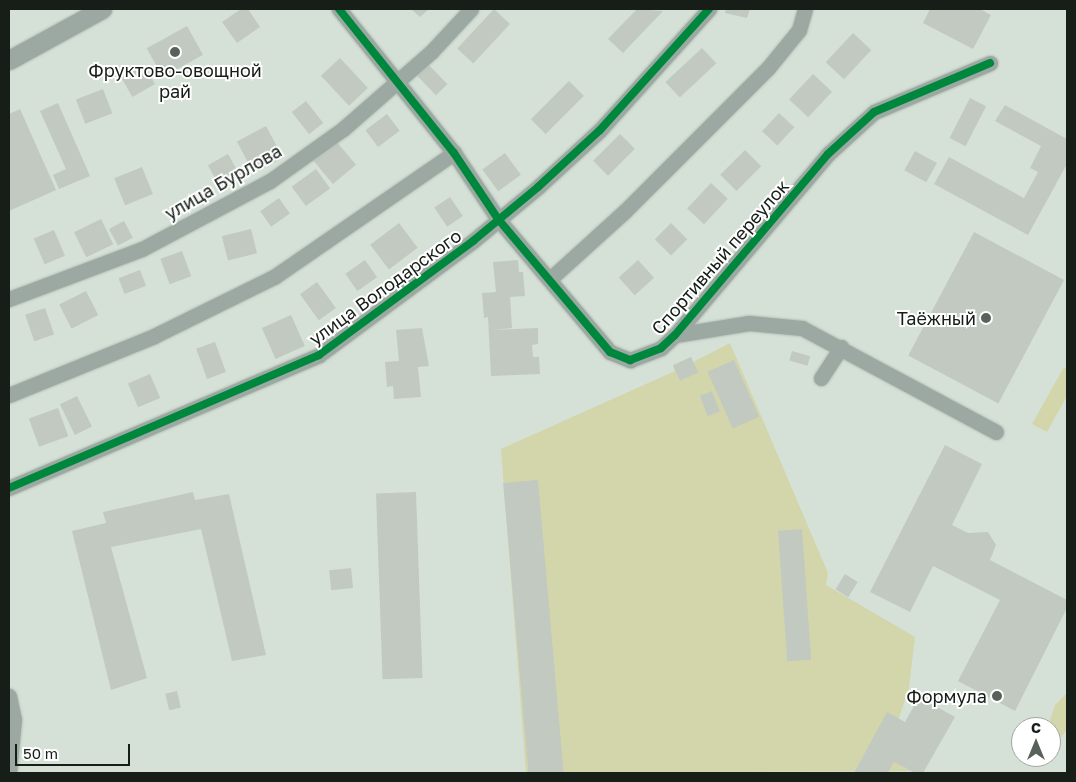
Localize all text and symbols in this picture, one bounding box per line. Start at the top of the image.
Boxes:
marker: Фруктово-овощной рай [169,46,181,58]
place label: Фруктово-овощной рай [88,60,262,102]
street label: улица Бурлова [161,140,285,224]
street label: Спортивный переулок [647,175,793,339]
street label: улица Володарского [305,225,465,349]
place label: Таёжный [897,307,976,329]
marker: Таёжный [980,312,992,324]
place label: Формула [906,685,987,707]
marker: Формула [991,690,1003,702]
north arrow [1011,717,1061,767]
text: С [1031,719,1041,736]
scale bar [18,734,132,766]
text: 50 m [23,744,58,762]

